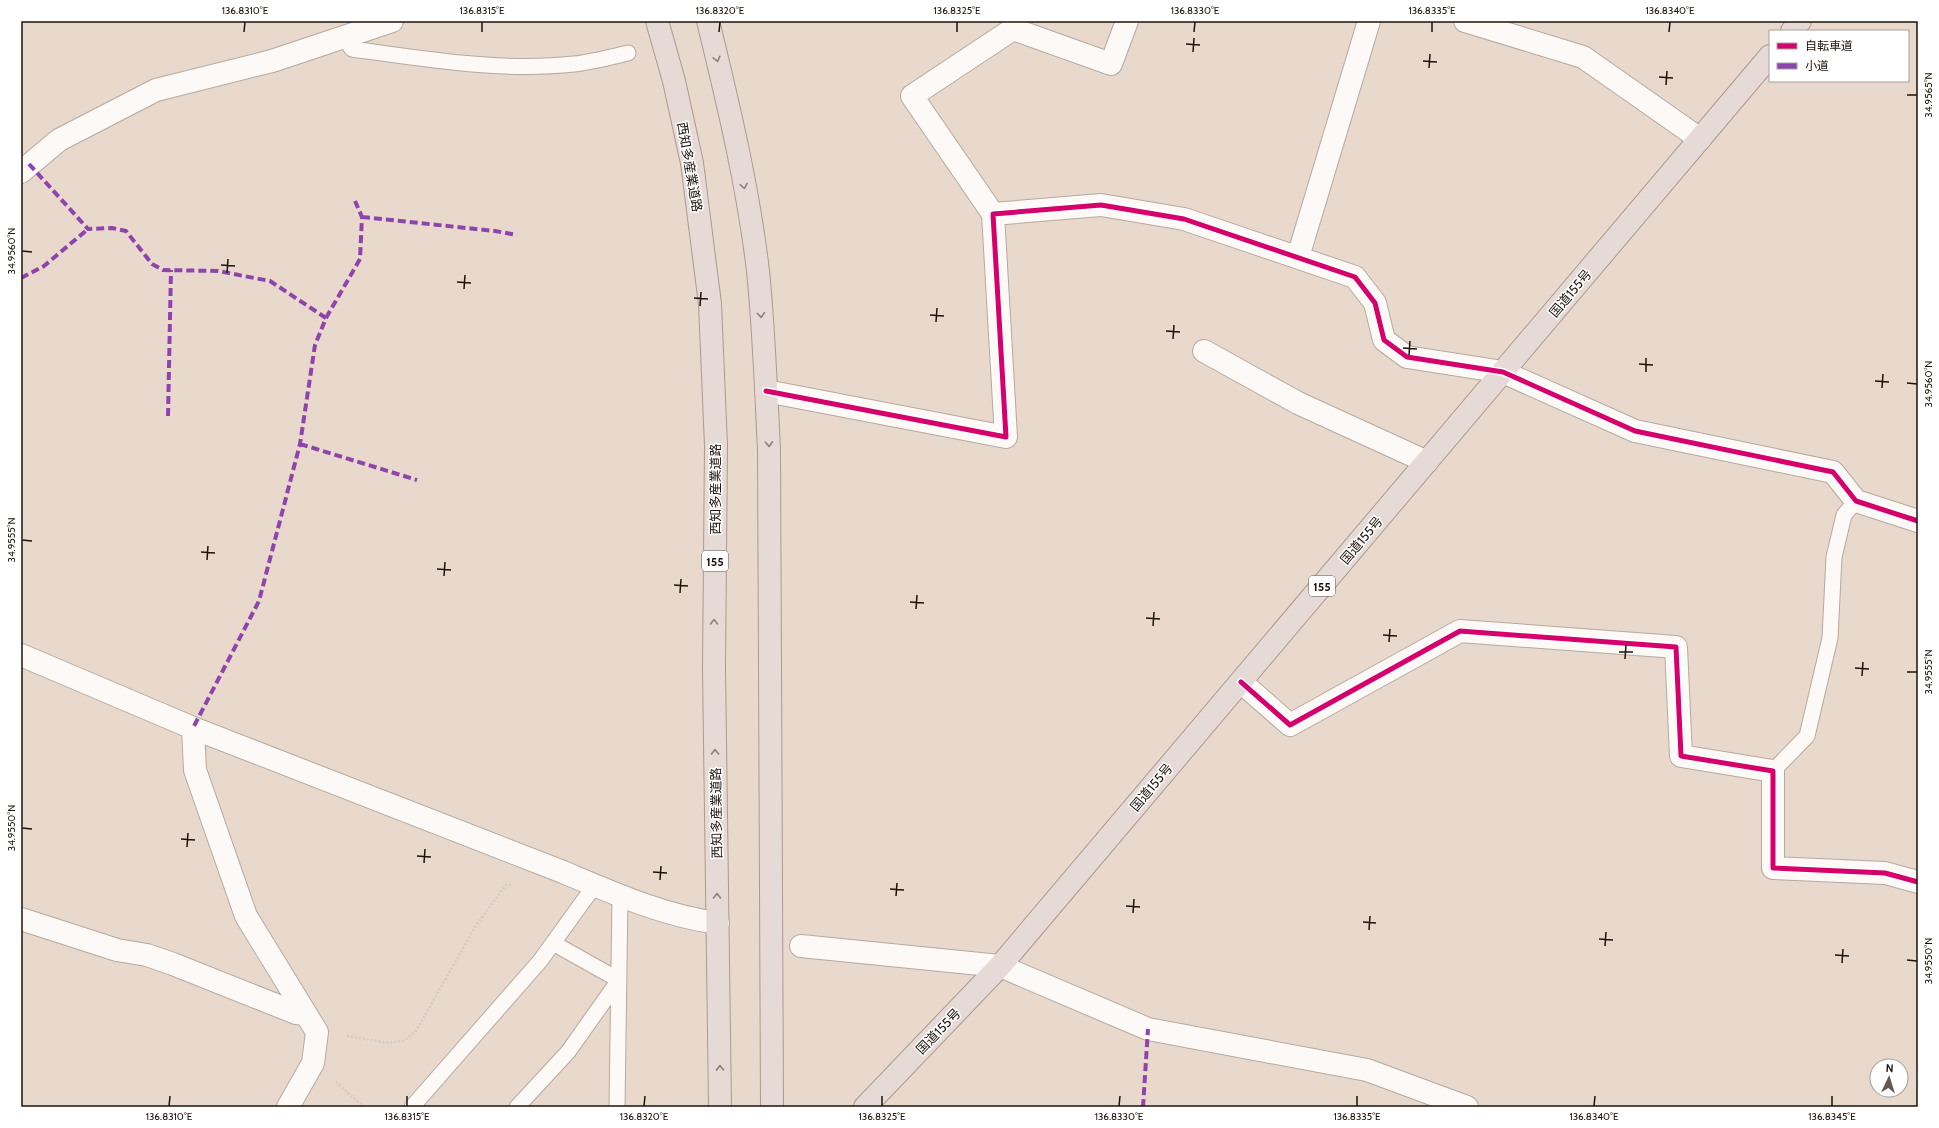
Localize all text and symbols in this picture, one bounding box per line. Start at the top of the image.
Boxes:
text: 136.8310°E [222,4,269,17]
text: 136.8315°E [459,4,505,17]
text: 136.8320°E [696,4,745,17]
text: 136.8325°E [933,4,981,17]
text: 136.8330°E [1171,4,1220,17]
text: 136.8335°E [1408,4,1456,17]
text: 136.8340°E [1645,4,1695,17]
legend [1769,30,1909,82]
text: 自転車道 [1805,38,1853,53]
one-way arrow [712,55,721,62]
text: 小道 [1805,58,1829,73]
text: 34.9565°N [1922,72,1935,118]
street label: 西知多産業道路 [674,121,706,213]
one-way arrow [739,183,748,189]
text: 34.9560°N [5,228,18,274]
street label: 国道155号 [1545,266,1595,320]
one-way arrow [756,312,765,318]
text: 34.9560°N [1922,361,1935,407]
one-way arrow [765,441,773,447]
street label: 西知多産業道路 [707,443,723,535]
street label: 国道155号 [1336,513,1386,567]
text: 34.9555°N [5,518,18,562]
road number: 155 [702,551,728,571]
road number: 155 [1309,576,1335,596]
one-way arrow [710,619,719,625]
text: 34.9555°N [1922,650,1935,694]
one-way arrow [711,749,719,755]
street label: 国道155号 [1126,760,1176,814]
street label: 西知多産業道路 [707,767,725,859]
text: 34.9550°N [5,805,18,851]
one-way arrow [713,893,721,899]
text: 34.9550°N [1922,938,1935,984]
street label: 国道155号 [912,1005,964,1057]
north arrow [1869,1058,1909,1098]
text: N [1885,1061,1894,1075]
one-way arrow [715,1065,724,1071]
text: 136.8310°E [146,1110,193,1123]
text: 136.8315°E [384,1110,430,1123]
text: 136.8320°E [620,1110,669,1123]
text: 136.8325°E [858,1110,906,1123]
text: 136.8330°E [1095,1110,1144,1123]
text: 136.8335°E [1333,1110,1381,1123]
text: 136.8340°E [1569,1110,1619,1123]
text: 136.8345°E [1808,1110,1856,1123]

